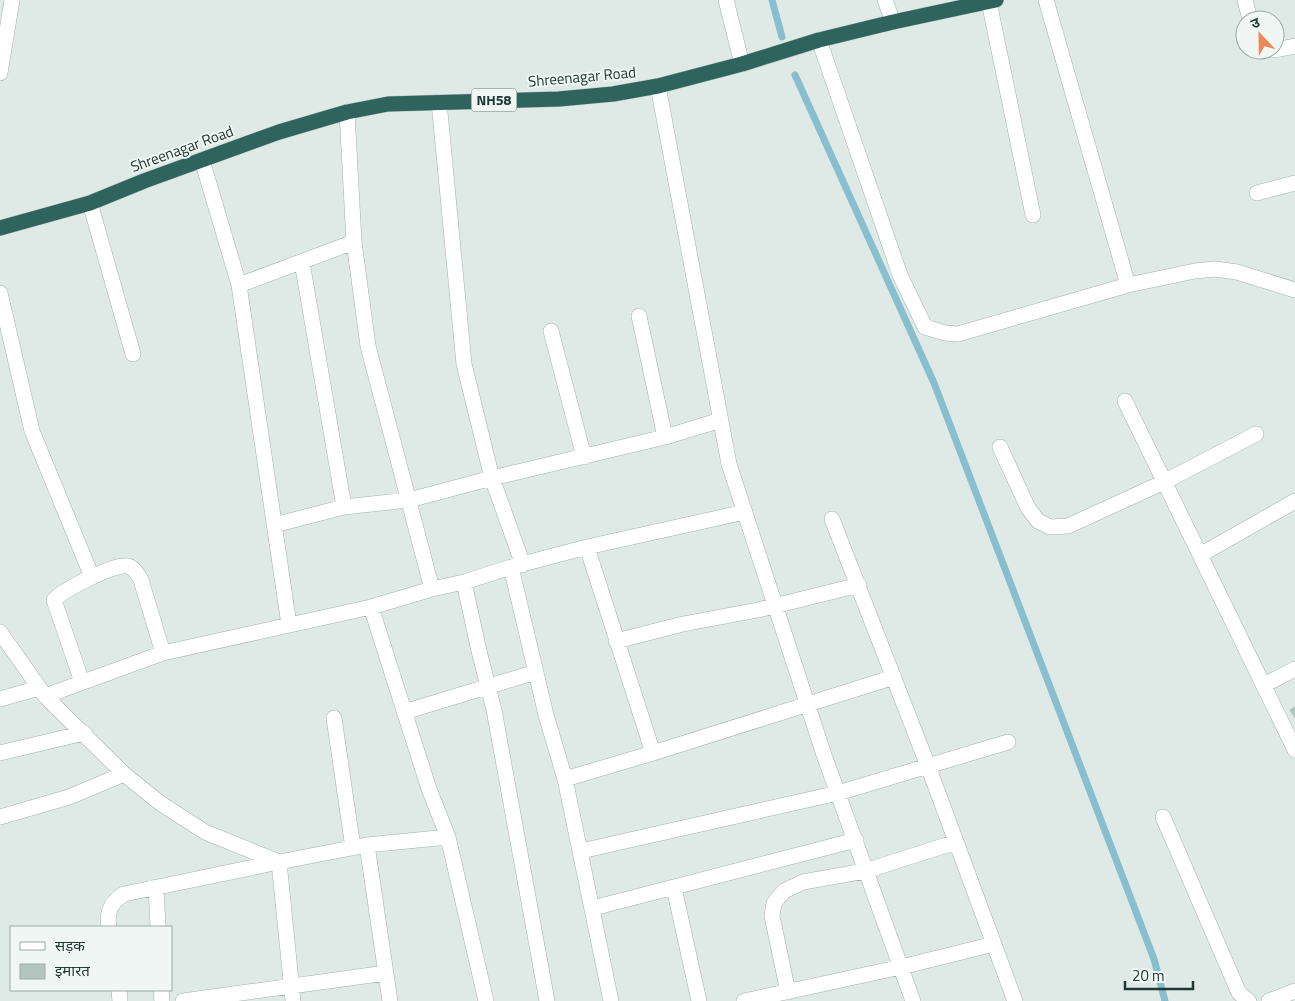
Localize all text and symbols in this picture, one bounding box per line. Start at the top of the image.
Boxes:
north arrow [1235,10,1285,60]
text: उ [1247,11,1263,34]
street label: Shreenagar Road [527,60,637,93]
road number: NH58 [472,88,516,112]
street label: Shreenagar Road [127,119,237,178]
legend [10,926,172,991]
text: सड़क [55,934,85,957]
scale bar [1125,958,1192,990]
text: इमारत [55,959,90,982]
text: 20 m [1132,964,1165,987]

